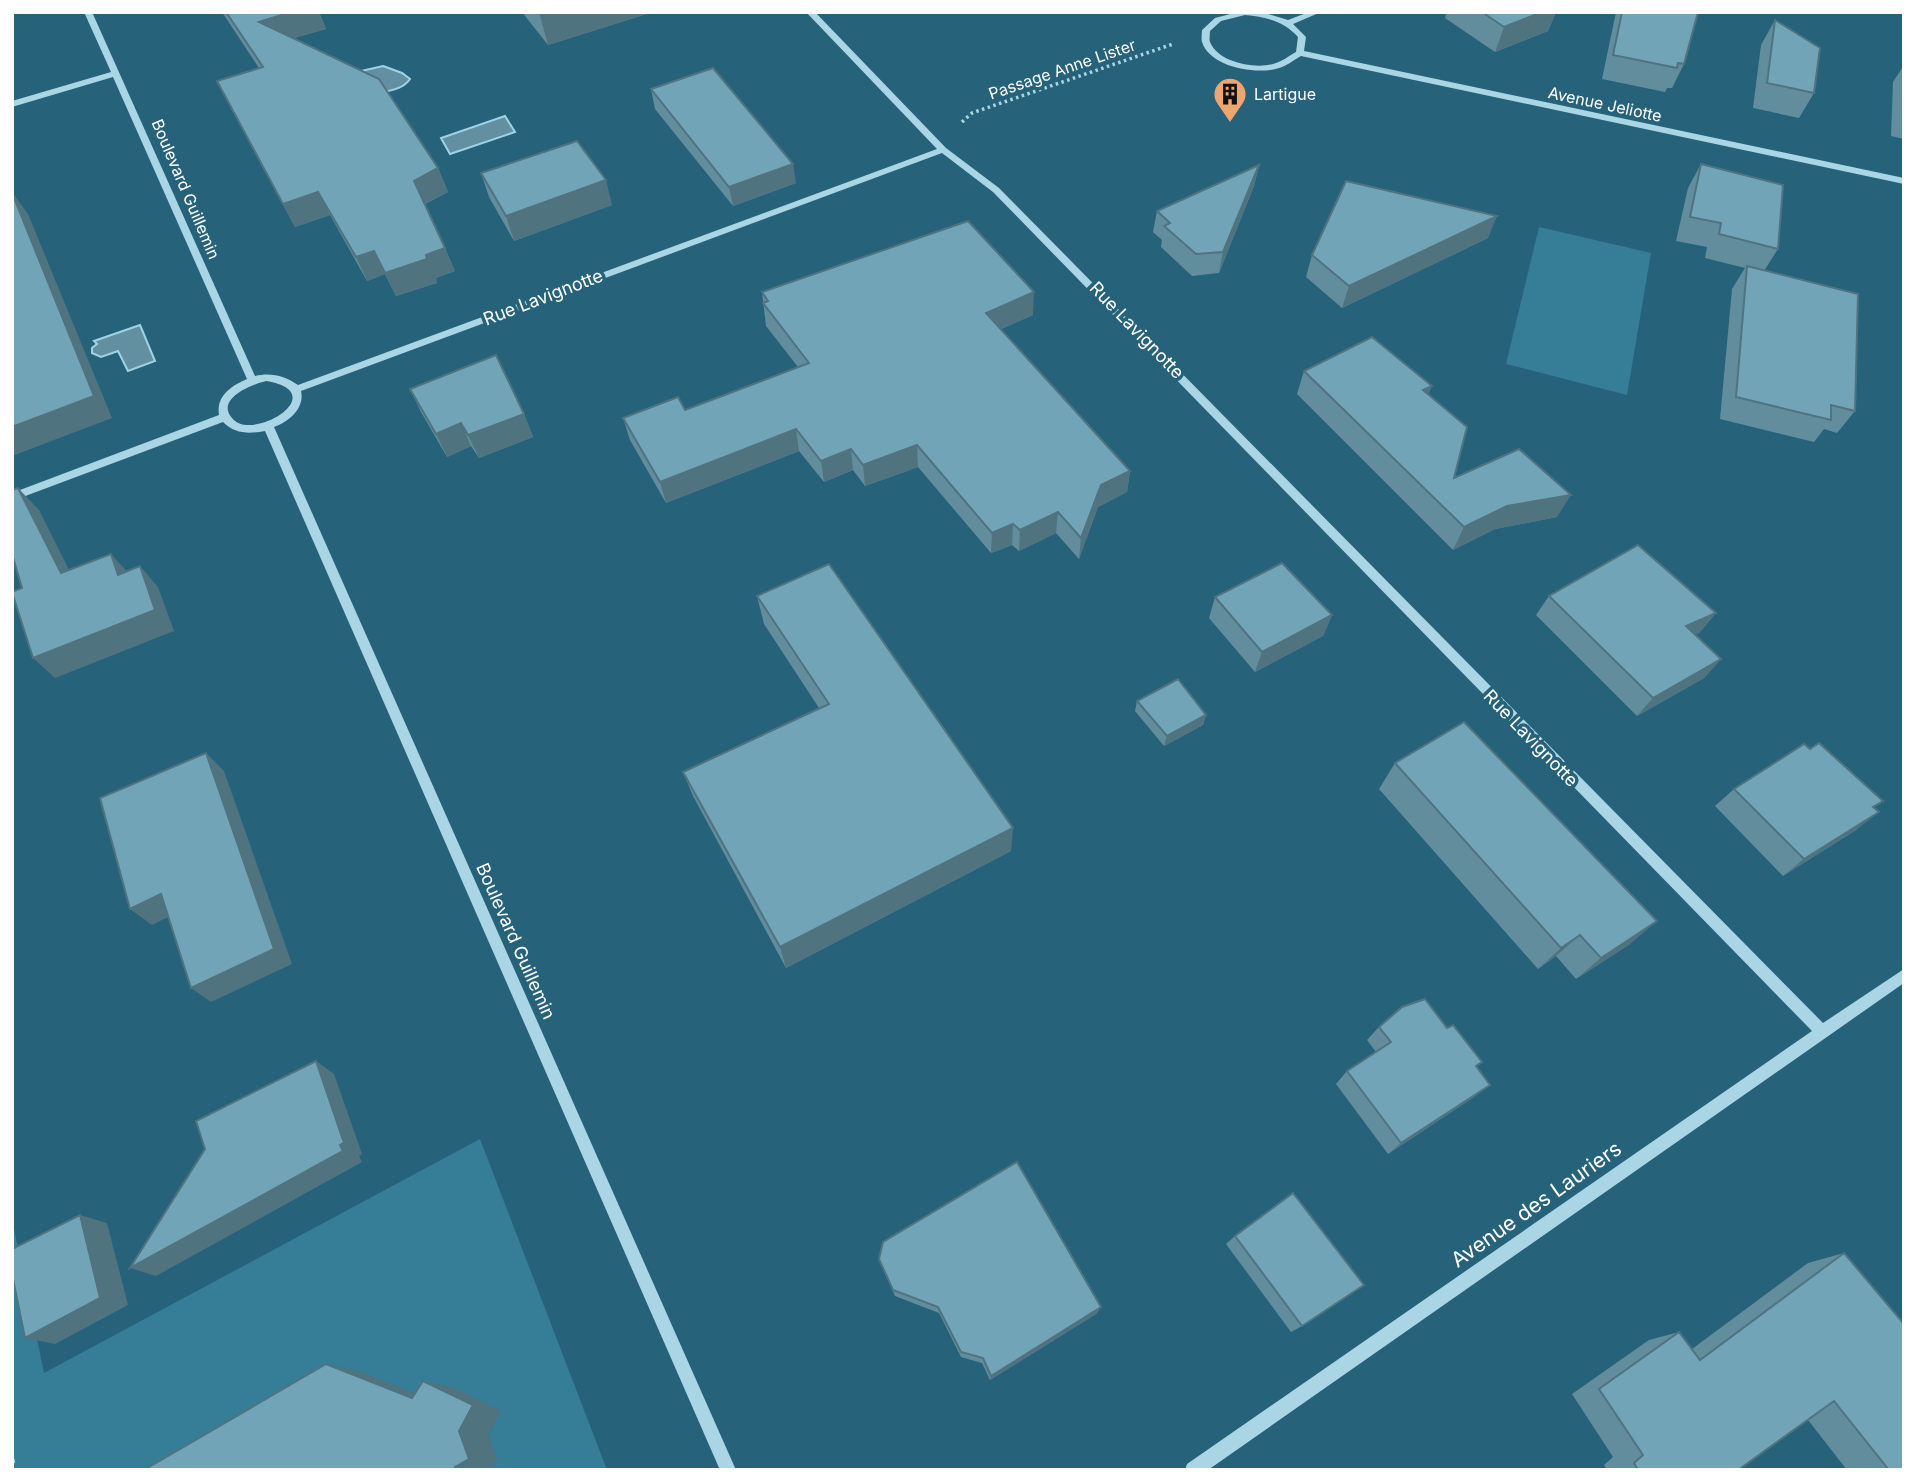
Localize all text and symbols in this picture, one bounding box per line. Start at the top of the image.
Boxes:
street label: Passage Anne Lister [986,34,1138,104]
building icon: Lartigue [1211,75,1249,124]
street label: Avenue Jeliotte [1546,82,1664,126]
place label: Lartigue [1254,84,1316,104]
street label: Boulevard Guillemin [147,116,225,262]
street label: Rue Lavignotte [480,265,606,329]
street label: Rue Lavignotte [1086,277,1188,383]
street label: Rue Lavignotte [1480,685,1582,791]
street label: Boulevard Guillemin [472,860,560,1022]
street label: Avenue des Lauriers [1446,1136,1626,1272]

